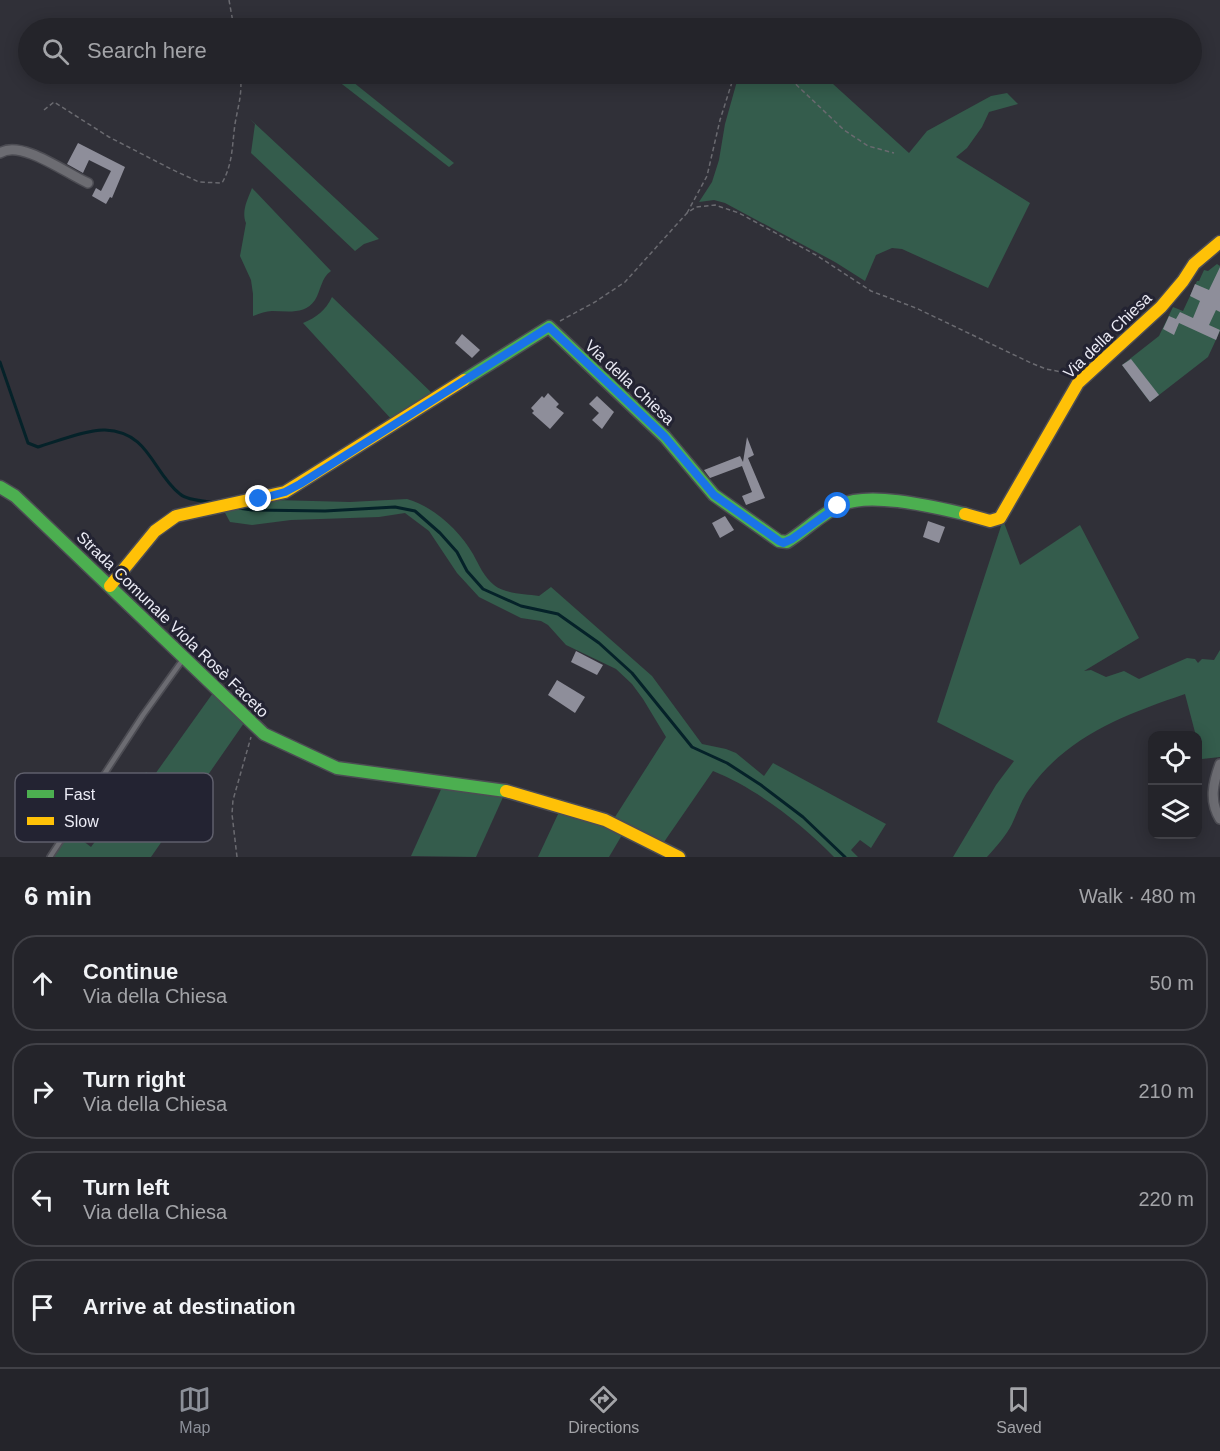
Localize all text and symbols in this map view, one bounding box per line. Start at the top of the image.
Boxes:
search box [18,18,1202,84]
icon: search [39,35,72,68]
text: Search here [87,38,207,63]
street label: Via della Chiesa [1060,289,1155,382]
street label: Via della Chiesa [582,337,678,428]
route end [245,485,271,511]
route start [824,492,850,518]
street label: Strada Comunale Viola Rosè Faceto [73,528,272,721]
map controls [1148,731,1202,839]
button: locate [1148,731,1202,785]
legend [15,773,213,842]
button: layers [1148,785,1202,839]
text: Fast [64,786,96,803]
text: Slow [64,813,99,830]
text: 6 min [24,881,92,911]
text: Walk · 480 m [1079,885,1196,907]
text: Continue [83,959,178,984]
icon: ahead [26,967,59,1000]
text: 50 m [1150,972,1194,994]
text: Via della Chiesa [83,985,227,1007]
text: Turn right [83,1067,185,1092]
icon: right [26,1075,59,1108]
text: 210 m [1138,1080,1194,1102]
text: Via della Chiesa [83,1093,227,1115]
text: Turn left [83,1175,169,1200]
icon: left [26,1183,59,1216]
text: 220 m [1138,1188,1194,1210]
text: Via della Chiesa [83,1201,227,1223]
icon: arrive [26,1291,59,1324]
text: Arrive at destination [83,1294,296,1319]
tab: Map [178,1383,211,1437]
tab: Directions [568,1383,639,1437]
tab: Saved [996,1383,1042,1437]

